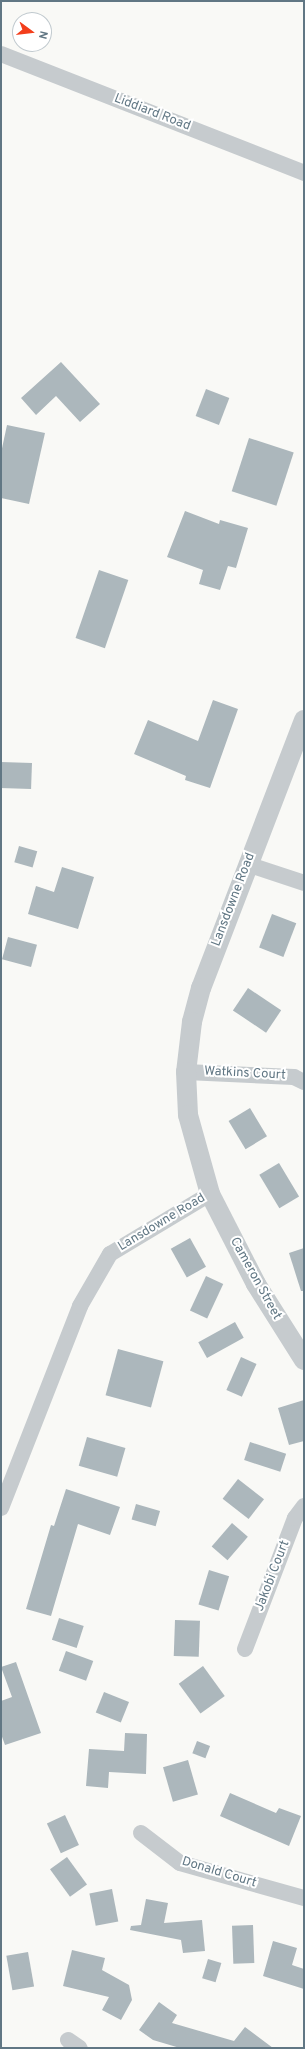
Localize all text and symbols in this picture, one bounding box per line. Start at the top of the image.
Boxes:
north arrow [12,12,52,52]
text: N [35,29,50,40]
street label: Liddiard Road [112,91,192,135]
street label: Lansdowne Road [209,851,259,949]
street label: Watkins Court [204,1064,286,1084]
street label: Lansdowne Road [116,1191,208,1255]
street label: Cameron Street [226,1235,284,1323]
street label: Jakobi Court [252,1538,294,1614]
street label: Donald Court [180,1854,258,1892]

